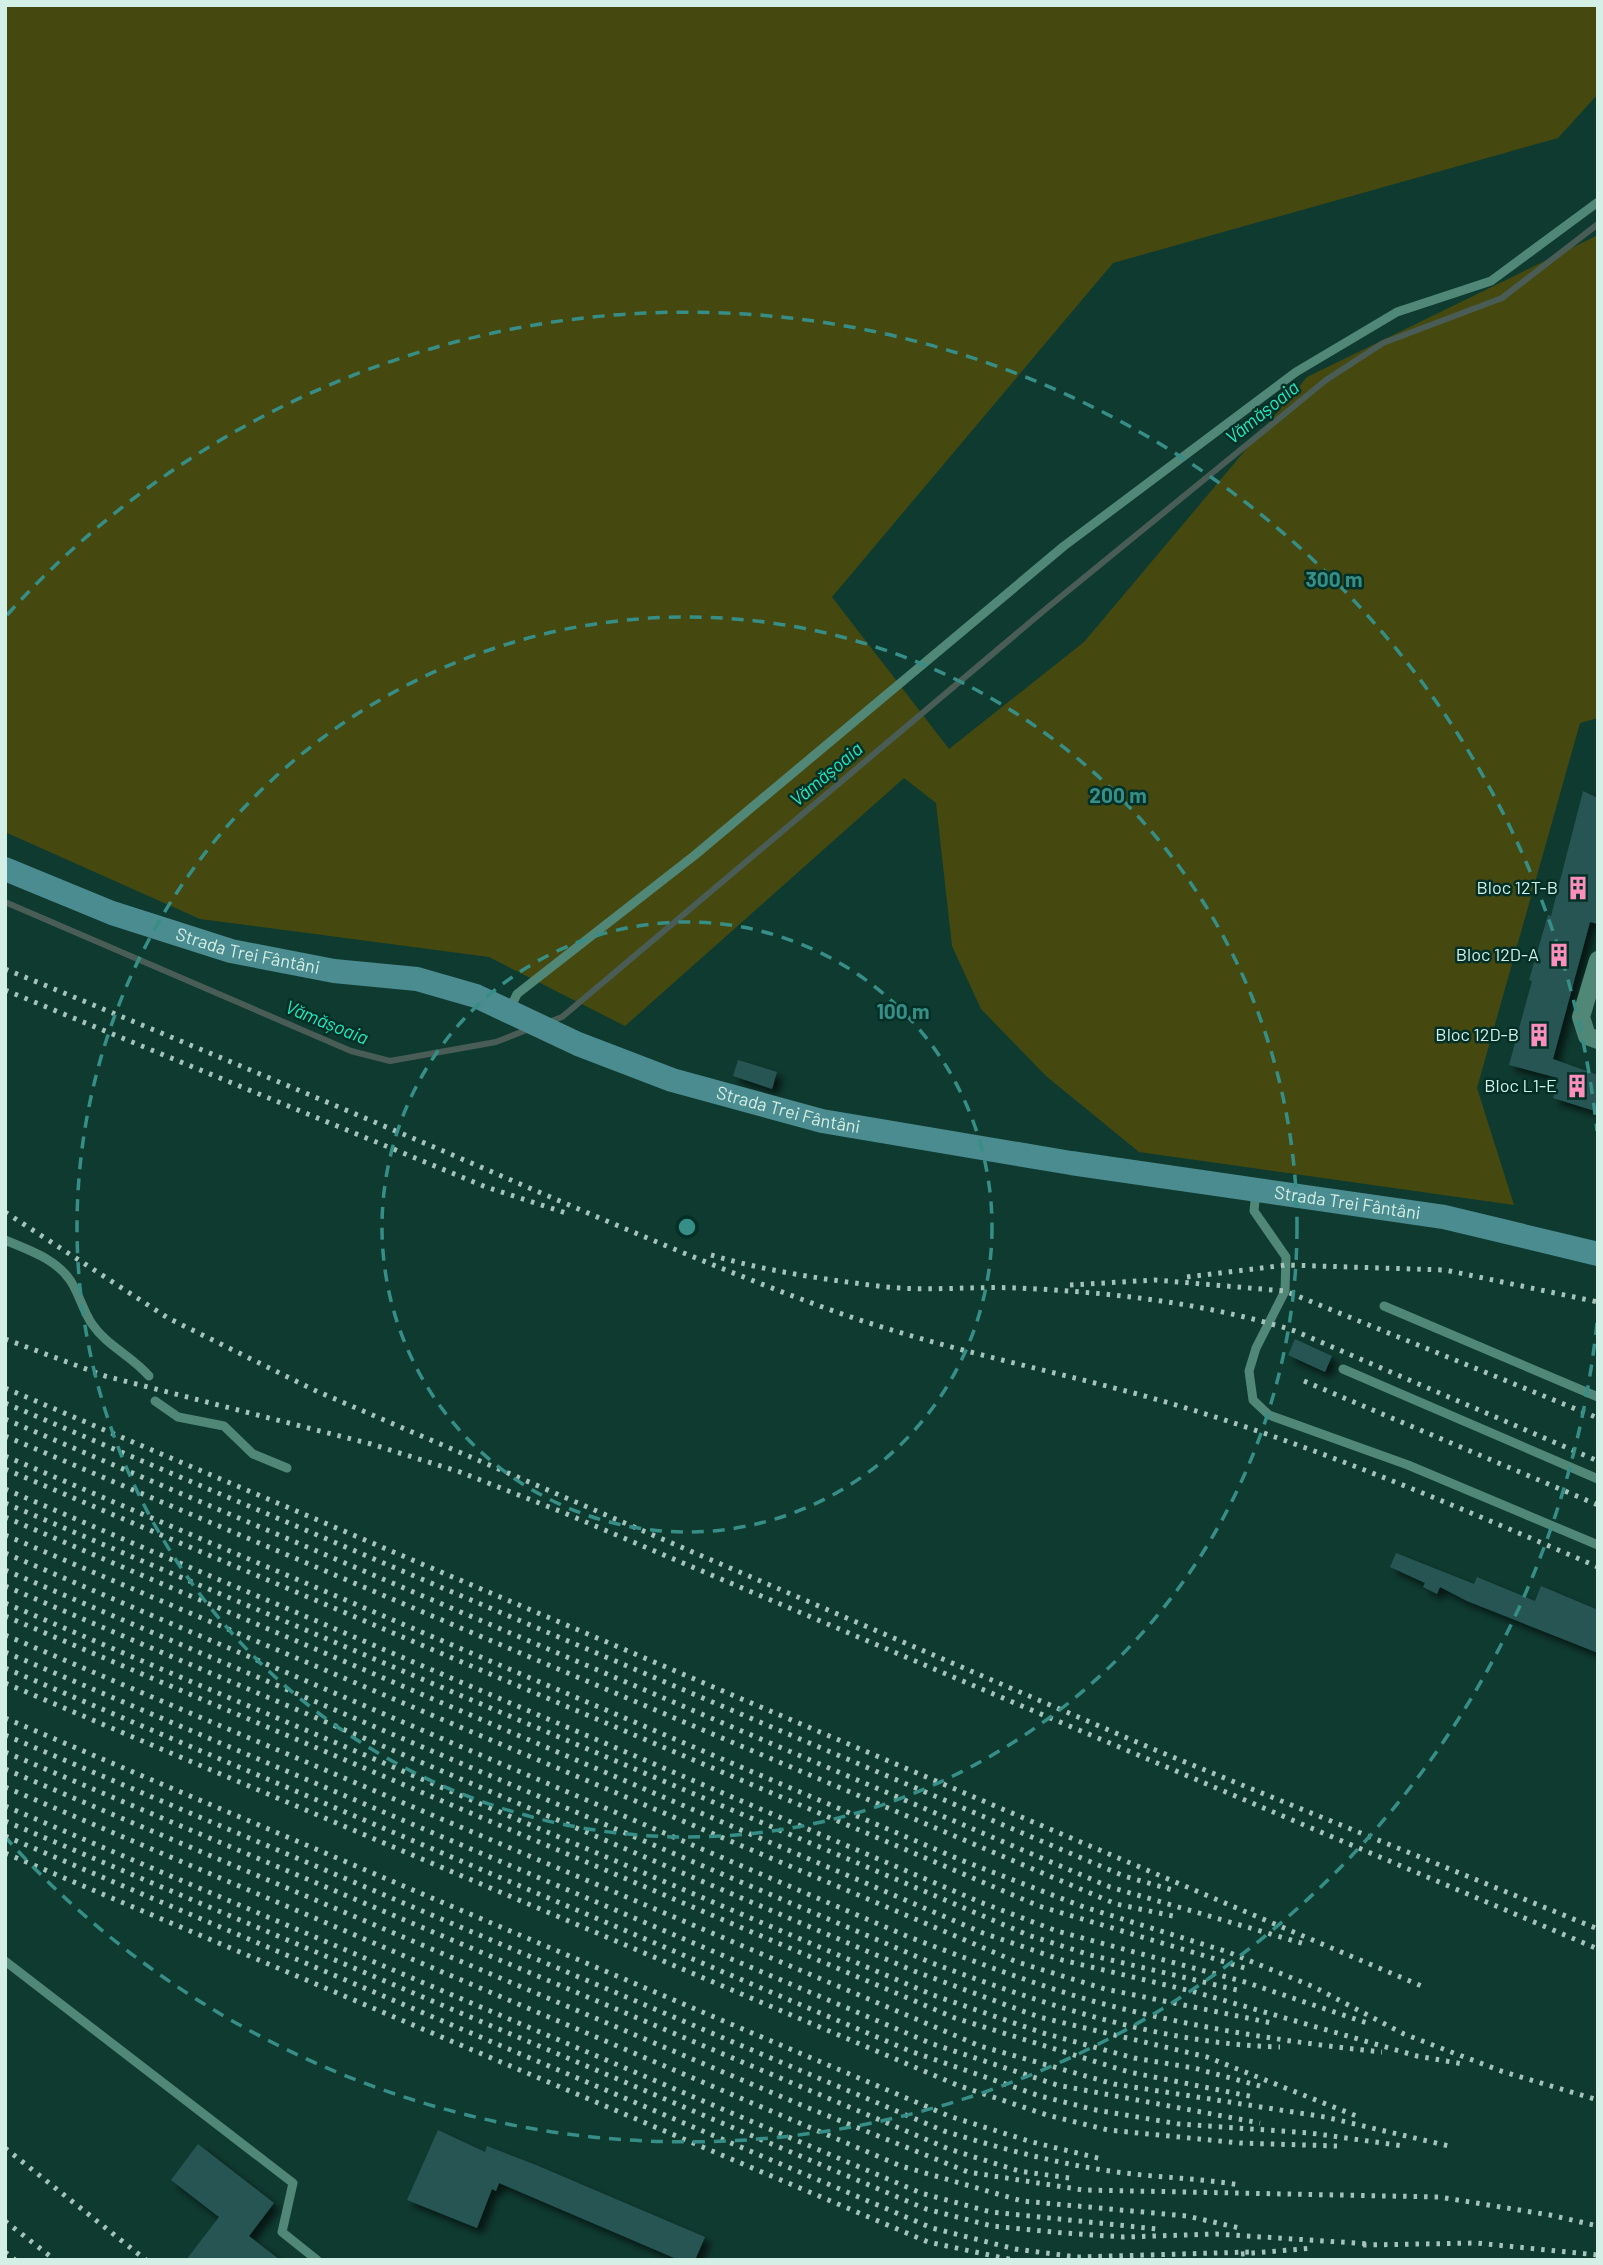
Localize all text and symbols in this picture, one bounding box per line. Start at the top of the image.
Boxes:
water label: Vămășoaia [1220,375,1303,448]
text: 300 m [1305,566,1363,591]
water label: Vămășoaia [785,737,867,811]
text: 200 m [1089,782,1147,807]
building icon: Bloc 12T-B [1564,874,1592,902]
place label: Bloc 12T-B [1476,876,1558,898]
street label: Strada Trei Fântâni [173,922,322,978]
building icon: Bloc 12D-A [1545,941,1573,969]
place label: Bloc 12D-A [1456,943,1539,965]
water label: Vămășoaia [282,994,372,1049]
text: 100 m [876,998,930,1023]
building icon: Bloc 12D-B [1525,1021,1553,1049]
place label: Bloc 12D-B [1435,1023,1519,1045]
building icon: Bloc L1-E [1563,1072,1591,1100]
place label: Bloc L1-E [1484,1074,1557,1096]
street label: Strada Trei Fântâni [714,1081,862,1137]
street label: Strada Trei Fântâni [1273,1181,1422,1223]
centre of rings [675,1215,699,1239]

